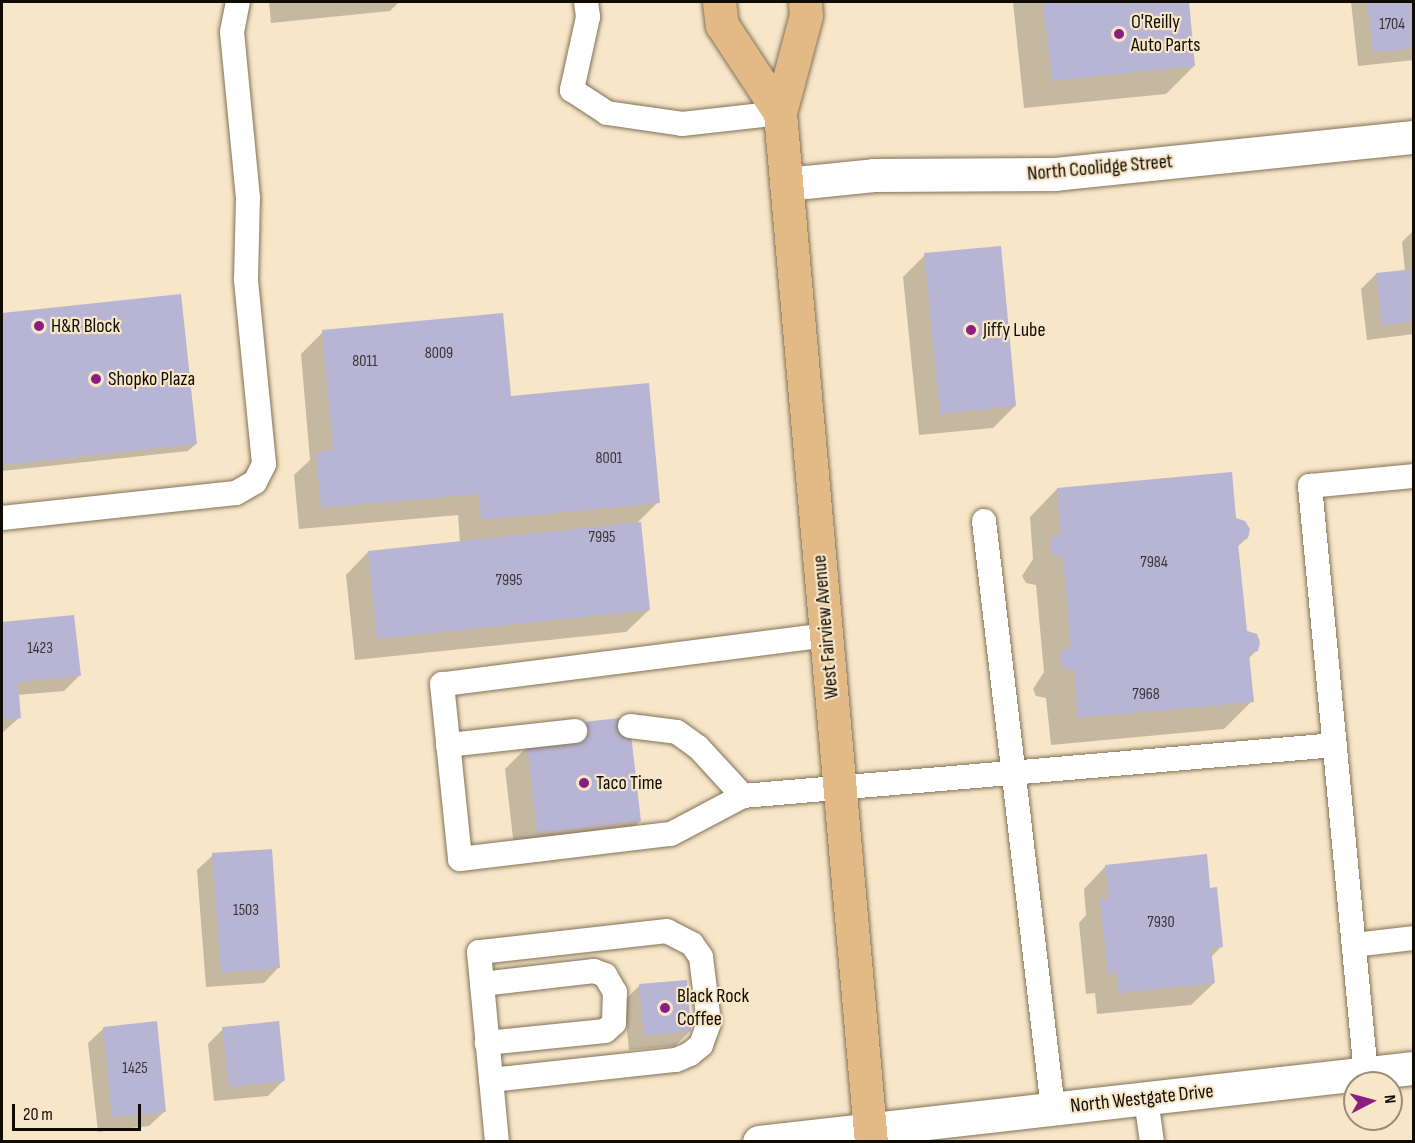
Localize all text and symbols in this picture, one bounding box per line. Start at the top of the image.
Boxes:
place label: O'Reilly Auto Parts [1131,11,1200,58]
house number: 1704 [1379,15,1405,35]
marker: O'Reilly Auto Parts [1112,27,1126,41]
street label: North Coolidge Street [1026,150,1174,186]
place label: H&R Block [51,314,120,338]
place label: Jiffy Lube [983,318,1045,342]
marker: H&R Block [32,319,46,333]
marker: Jiffy Lube [964,323,978,337]
house number: 8009 [425,344,453,364]
house number: 8011 [352,352,378,372]
place label: Shopko Plaza [108,367,195,391]
marker: Shopko Plaza [89,372,103,386]
house number: 8001 [596,449,622,469]
house number: 7995 [589,528,615,548]
house number: 7984 [1140,553,1168,573]
street label: West Fairview Avenue [808,554,844,700]
house number: 7995 [496,571,522,591]
house number: 1423 [27,639,53,659]
house number: 7968 [1132,685,1160,705]
place label: Taco Time [596,771,663,795]
marker: Taco Time [577,776,591,790]
house number: 1503 [233,901,259,921]
house number: 7930 [1147,913,1175,933]
place label: Black Rock Coffee [677,984,749,1031]
marker: Black Rock Coffee [658,1001,672,1015]
house number: 1425 [122,1059,148,1079]
north arrow [1343,1071,1403,1131]
street label: North Westgate Drive [1069,1080,1215,1118]
scale bar [15,1092,144,1130]
text: N [1380,1094,1399,1105]
text: 20 m [23,1104,53,1125]

